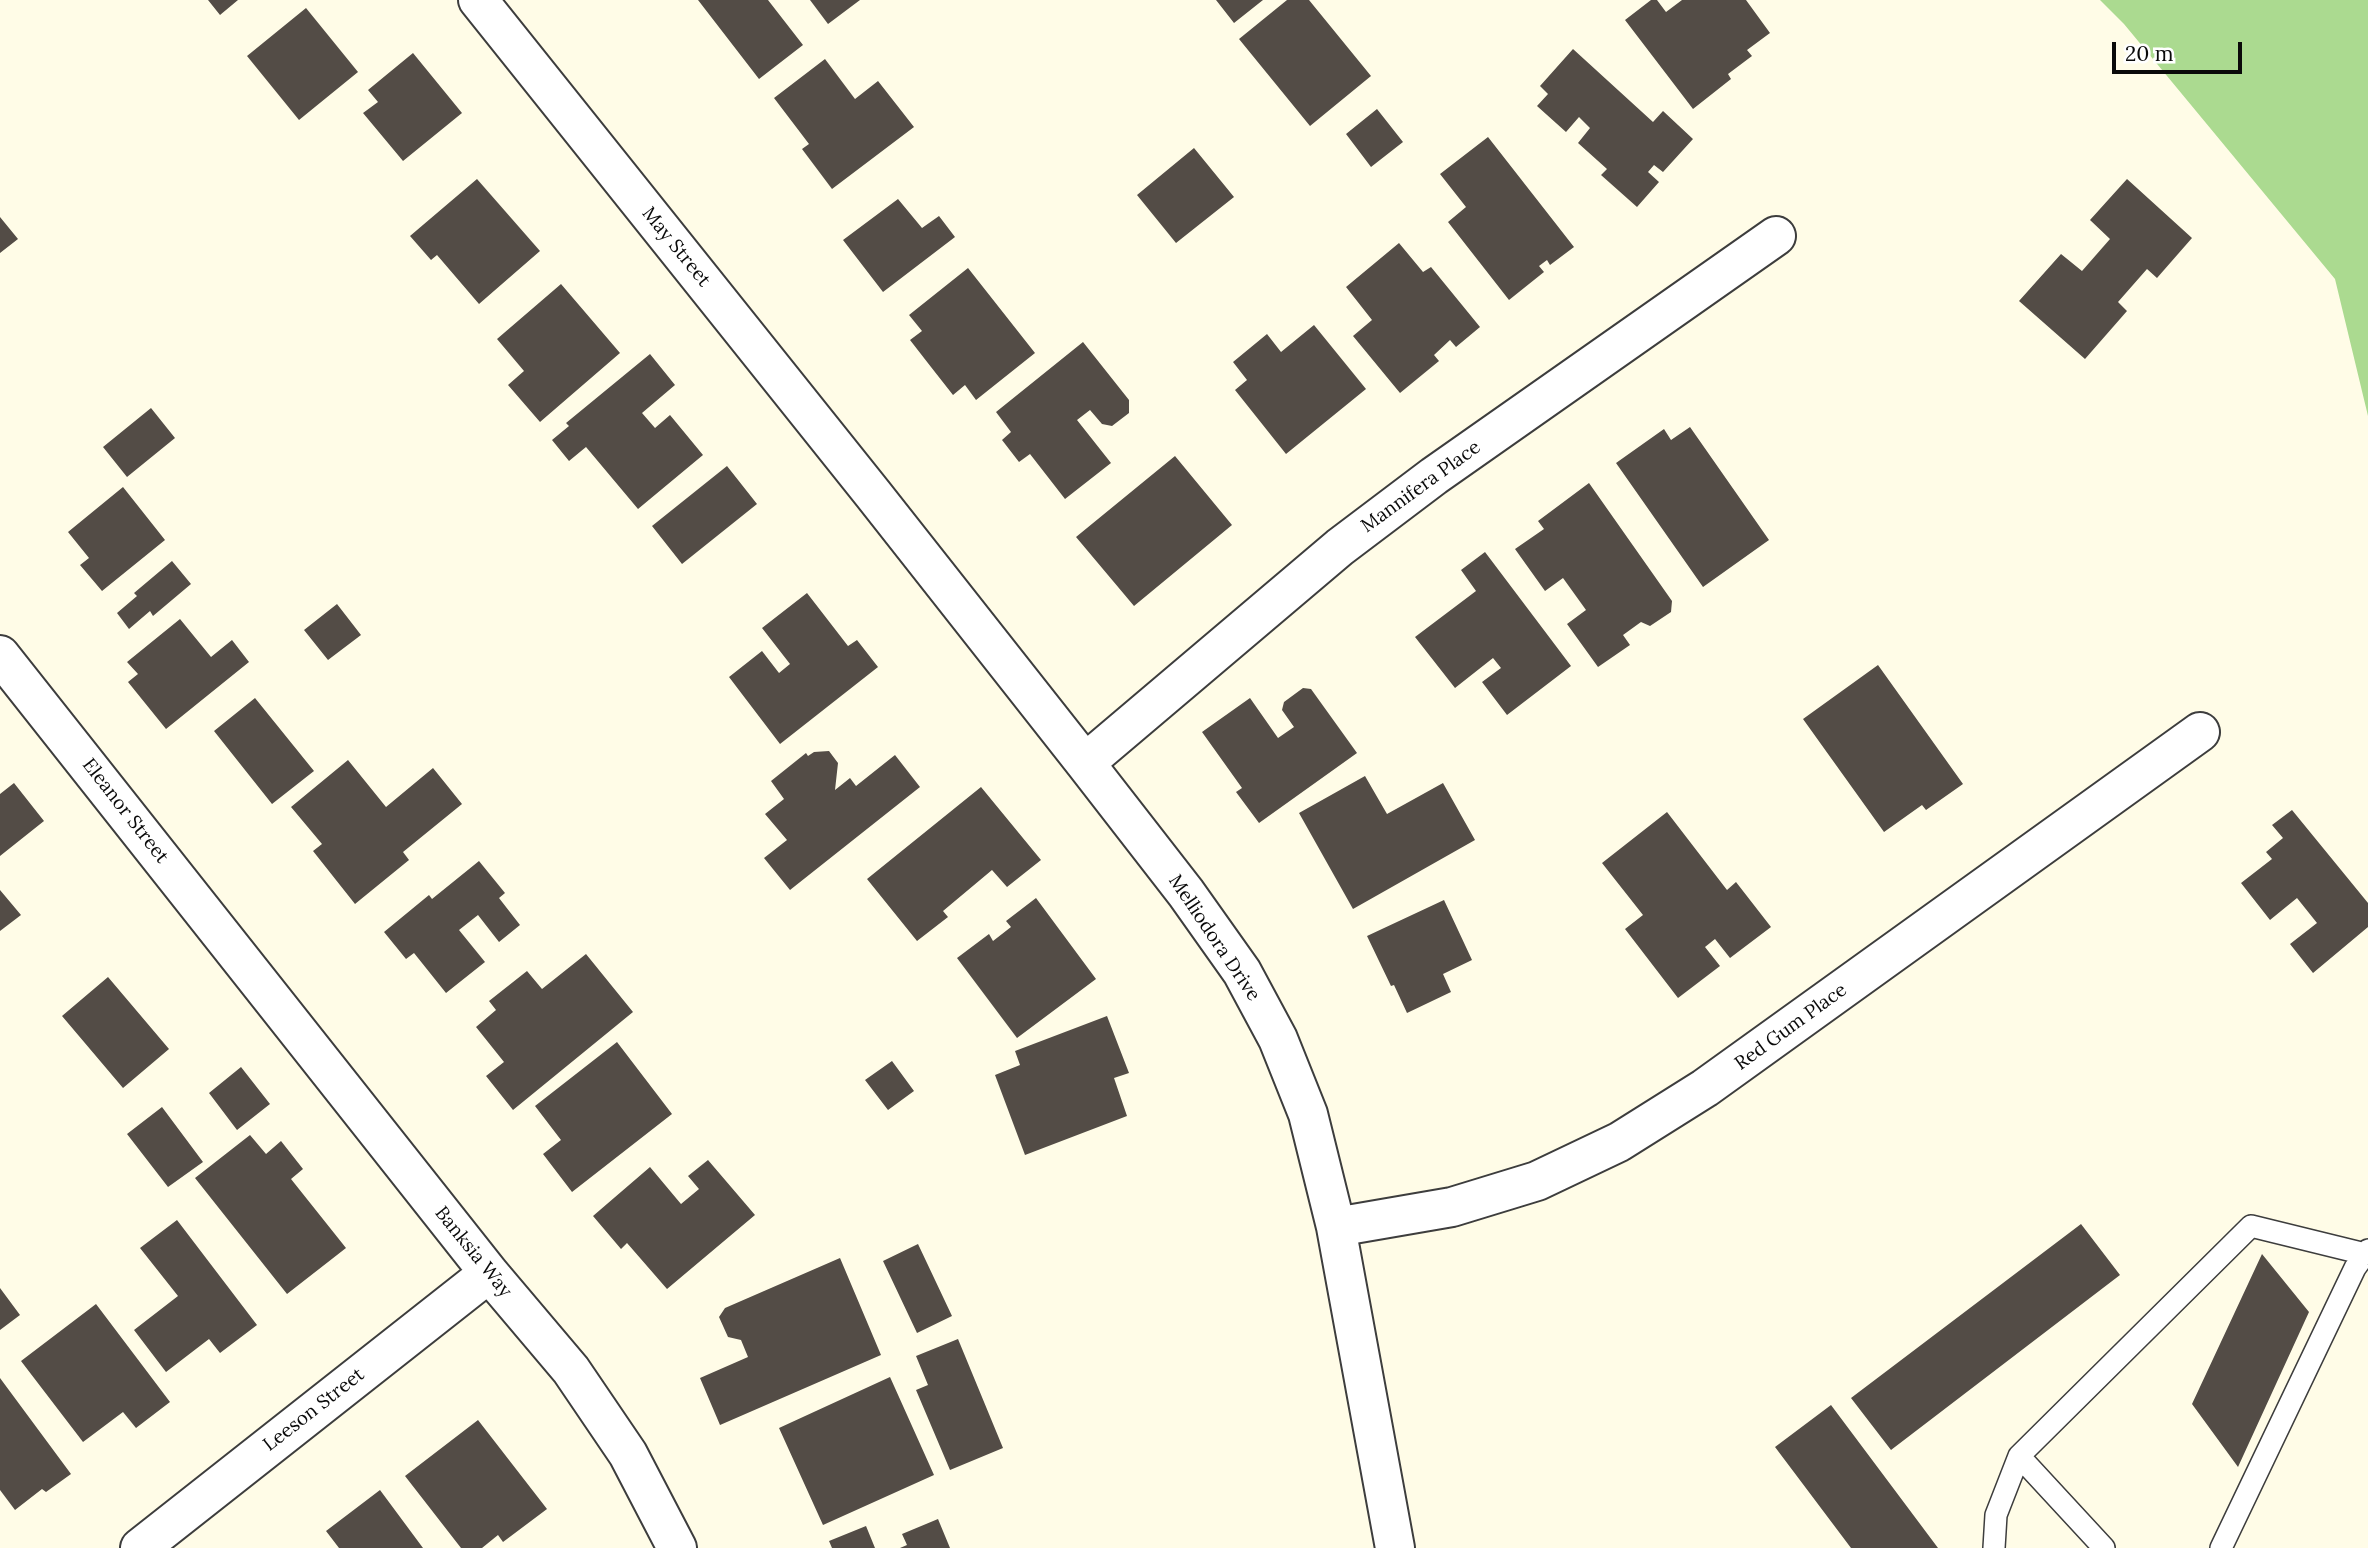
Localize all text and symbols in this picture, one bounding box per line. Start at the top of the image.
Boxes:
scale bar [2116,28,2246,72]
text: 20 m [2125,40,2174,67]
street label: May Street [637,203,715,291]
street label: Mannifera Place [1357,436,1485,538]
street label: Eleanor Street [77,754,173,868]
street label: Melliodora Drive [1163,871,1265,1005]
street label: Red Gum Place [1731,979,1851,1075]
street label: Banksia Way [429,1202,517,1302]
street label: Leeson Street [259,1364,369,1456]

